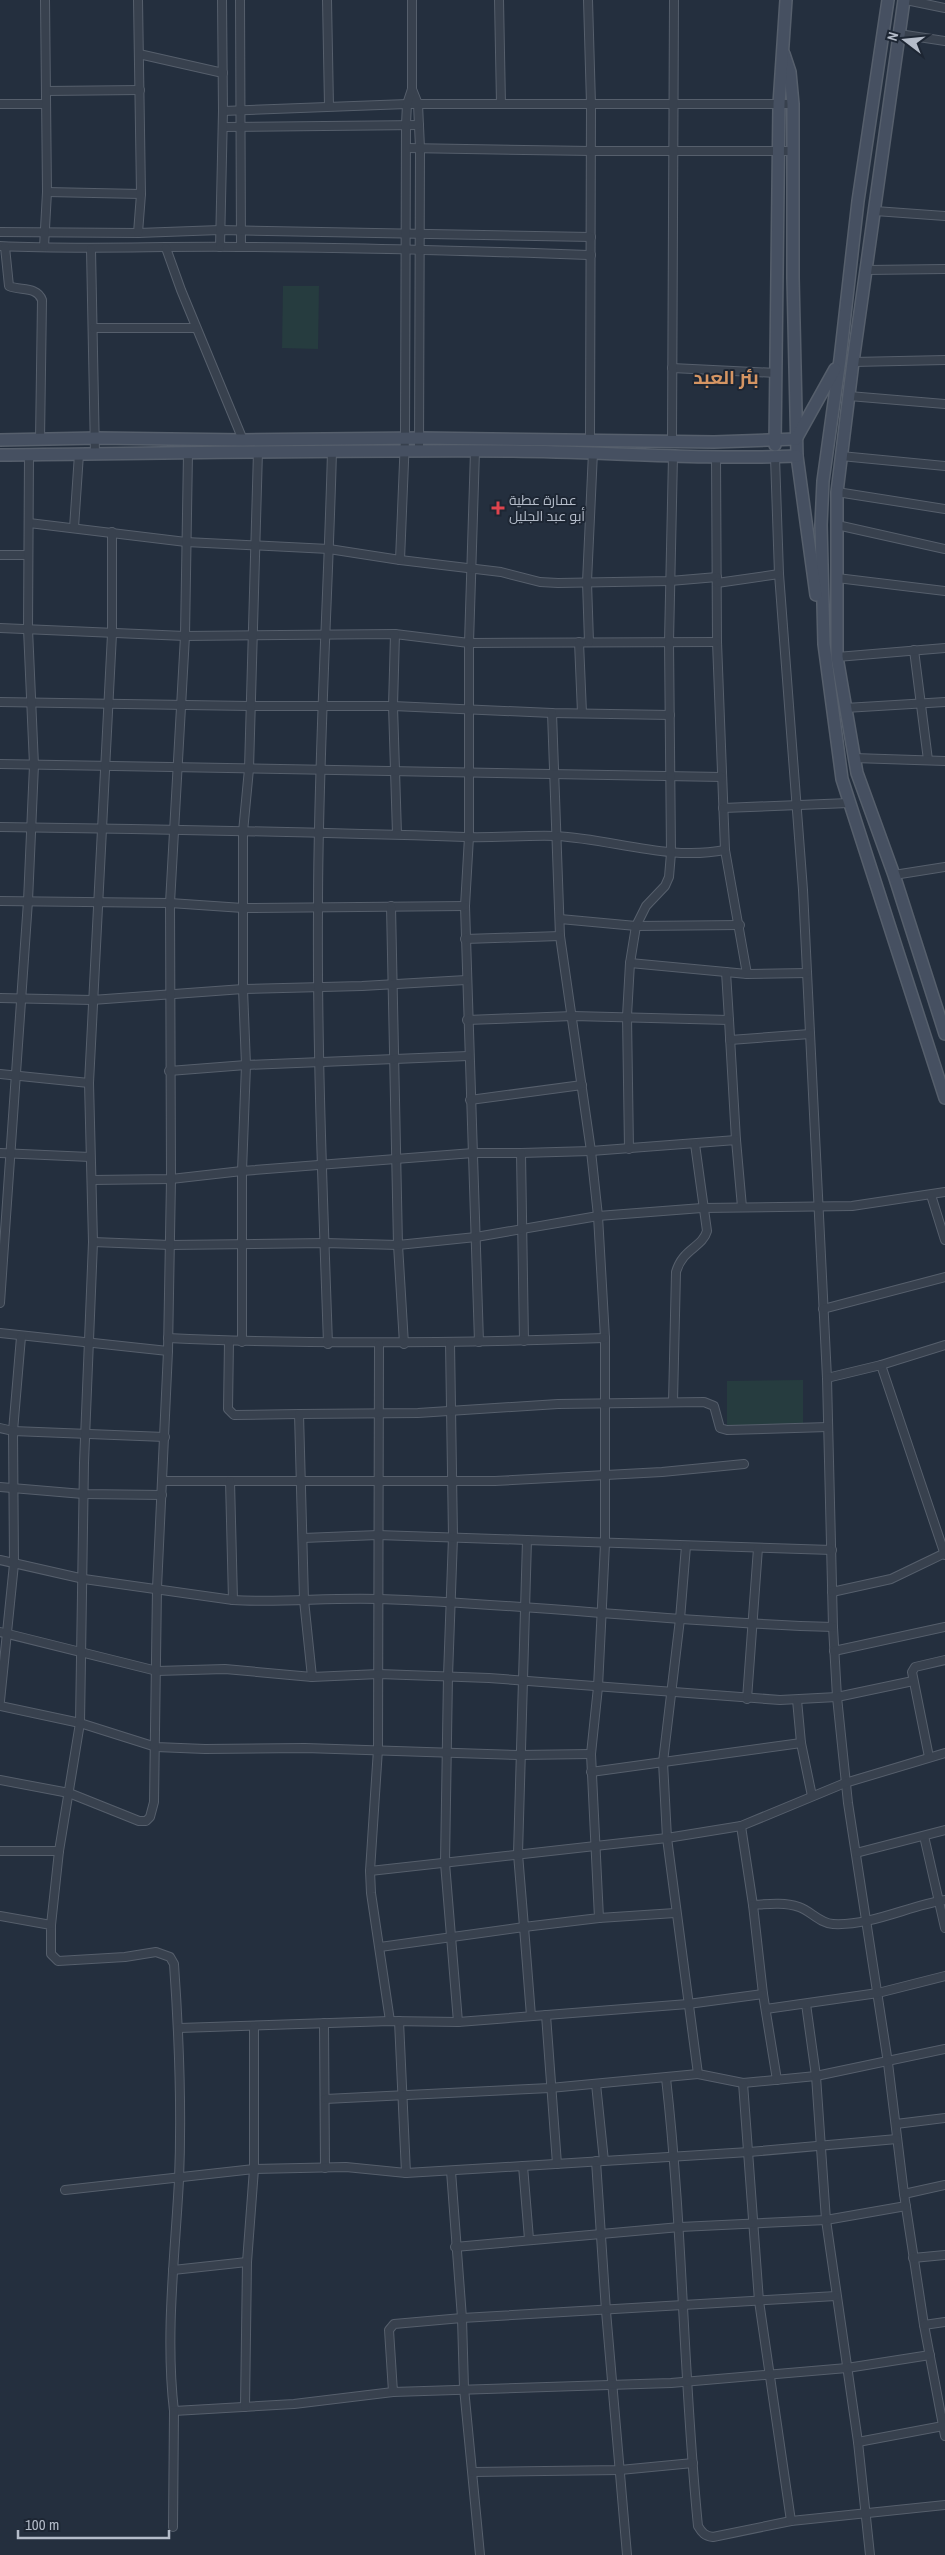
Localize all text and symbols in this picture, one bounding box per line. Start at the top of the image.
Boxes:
north arrow [880,15,930,65]
text: N [883,30,902,43]
district label: بئر العبد [693,364,759,390]
place label: عمارة عطية أبو عبد الجليل [509,491,585,525]
marker: عمارة عطية أبو عبد الجليل [491,501,505,515]
scale bar [18,2508,169,2540]
text: 100 m [25,2514,59,2535]

